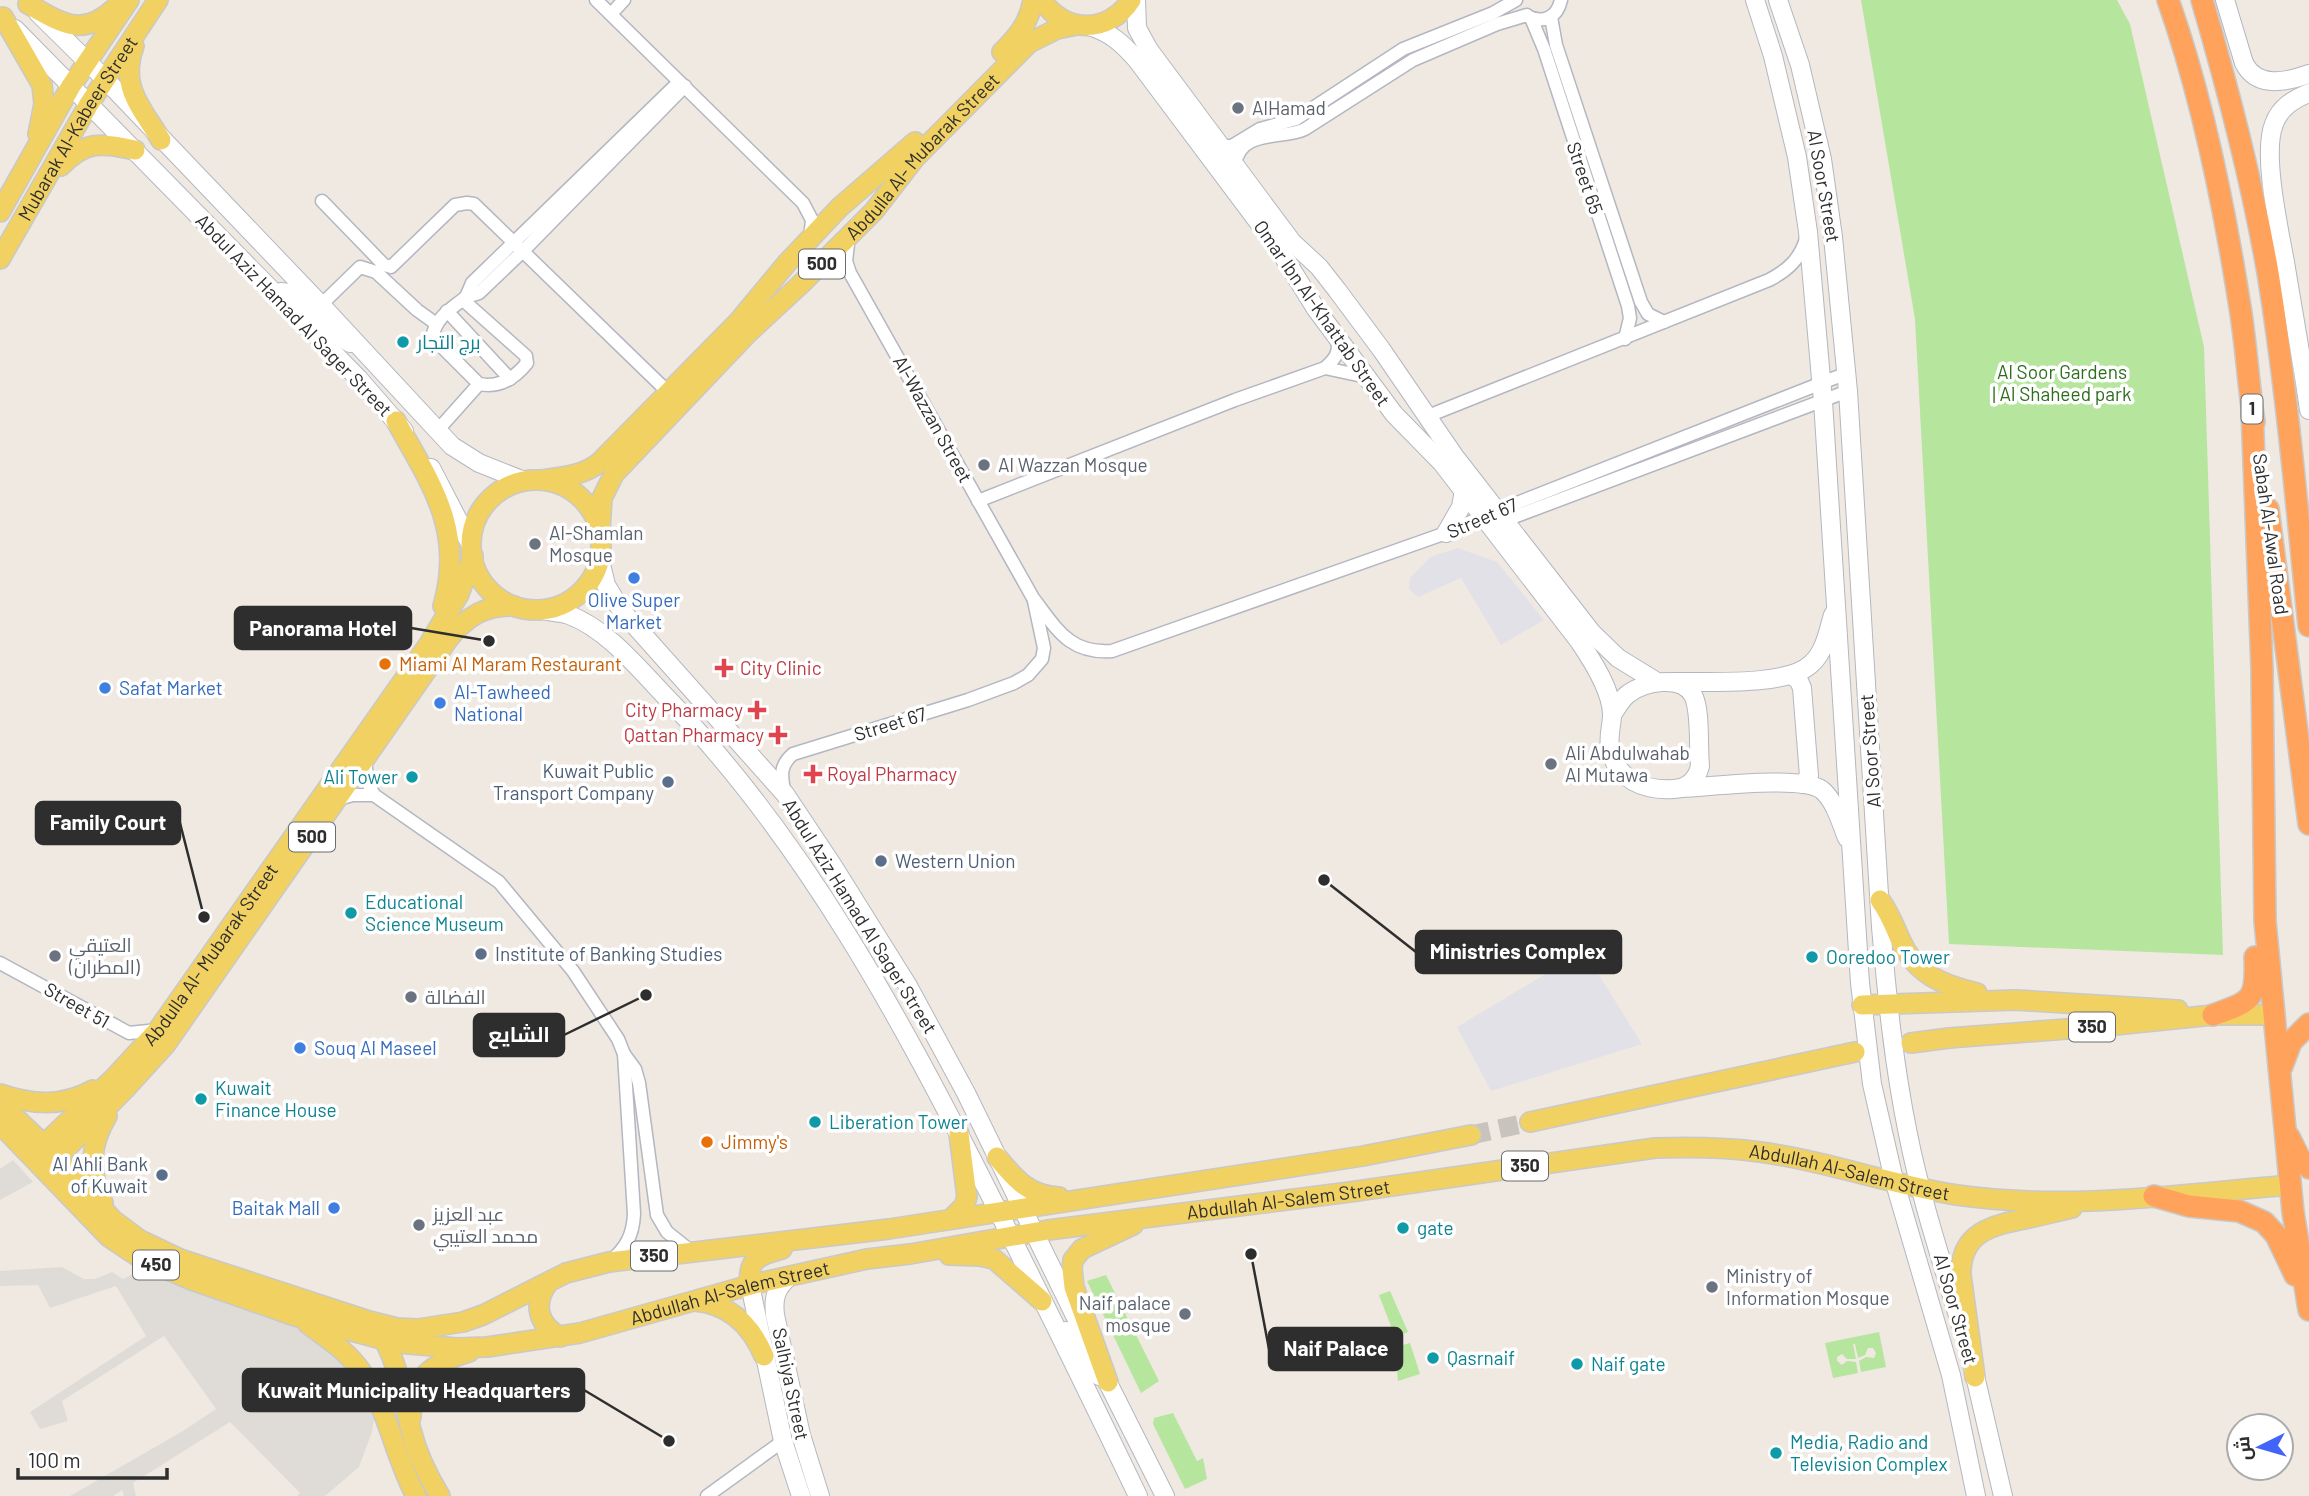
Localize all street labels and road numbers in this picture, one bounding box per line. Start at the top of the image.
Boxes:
street label: Mubarak Al-Kabeer Street [13,31,142,224]
street label: Abdulla Al- Mubarak Street [840,68,1004,244]
street label: Al Soor Street [1803,128,1846,244]
street label: Street 65 [1562,139,1609,217]
street label: Abdul Aziz Hamad Al Sager Street [191,209,397,421]
street label: Omar Ibn Al-Khattab Street [1249,215,1395,410]
road number: 500 [799,250,845,278]
street label: Al-Wazzan Street [889,351,978,486]
road number: 1 [2242,394,2262,424]
street label: Sabah Al-Awal Road [2249,452,2294,616]
street label: Street 67 [1443,492,1521,543]
street label: Al Soor Street [1854,693,1885,809]
street label: Street 67 [851,702,929,745]
street label: Abdul Aziz Hamad Al Sager Street [778,794,942,1037]
road number: 500 [289,822,335,852]
street label: Abdulla Al- Mubarak Street [138,859,282,1050]
street label: Street 51 [41,977,114,1032]
road number: 350 [2069,1012,2115,1042]
street label: Abdullah Al-Salem Street [1748,1139,1952,1205]
road number: 350 [1502,1152,1548,1181]
street label: Abdullah Al-Salem Street [1185,1174,1392,1223]
road number: 350 [631,1241,677,1270]
road number: 450 [133,1250,179,1280]
street label: Al Soor Street [1930,1251,1983,1367]
street label: Abdullah Al-Salem Street [627,1256,832,1329]
street label: Salhiya Street [768,1326,815,1442]

